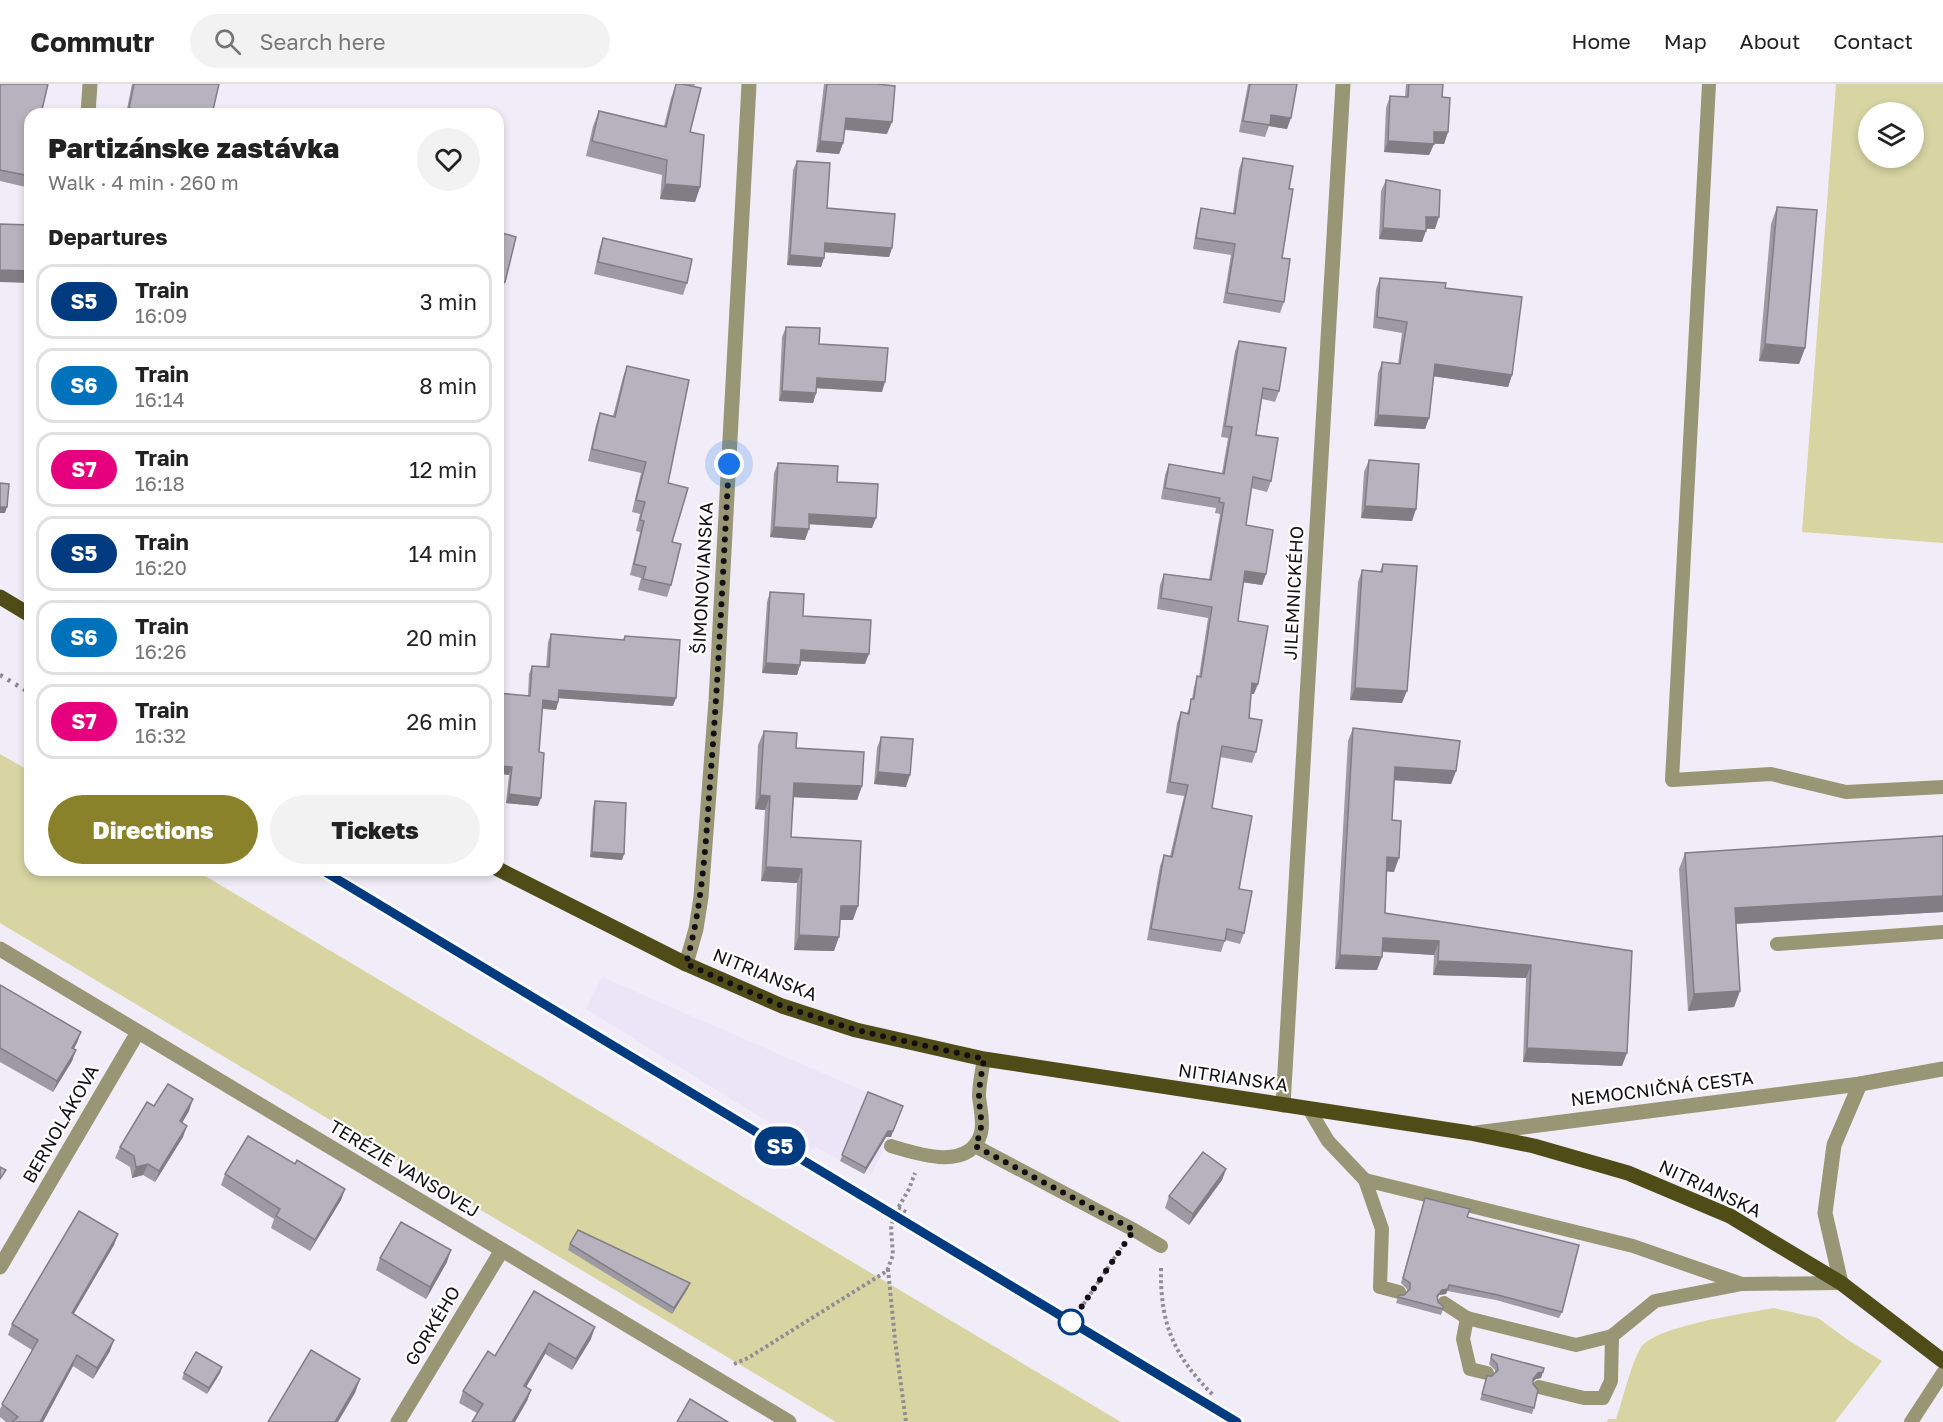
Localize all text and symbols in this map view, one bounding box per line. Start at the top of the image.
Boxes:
search box [190,14,610,68]
text: Commutr [30,25,154,58]
icon: search [211,25,244,58]
text: Search here [259,28,386,55]
text: Home [1571,28,1631,54]
text: Map [1664,28,1707,54]
text: About [1740,28,1800,54]
text: Contact [1833,28,1913,54]
map controls [1858,102,1924,168]
button: layers [1858,102,1924,168]
button: heart [417,128,480,191]
text: Partizánske zastávka [48,131,339,164]
text: Walk · 4 min · 260 m [48,170,239,194]
text: Departures [48,223,167,250]
text: Train [135,276,189,303]
text: S5 [71,288,97,314]
text: 3 min [420,288,477,315]
text: 16:09 [135,303,187,327]
text: Train [135,360,189,387]
text: S6 [70,372,98,398]
text: 8 min [419,372,477,399]
text: 16:14 [135,387,185,411]
text: Train [135,444,189,471]
your location [714,449,744,479]
text: S7 [71,456,97,482]
text: 12 min [409,456,477,483]
text: 16:18 [135,471,185,495]
street label: ŠIMONOVIANSKA [687,501,717,655]
street label: JILEMNICKÉHO [1279,525,1308,661]
text: Train [135,528,189,555]
text: S5 [71,540,97,566]
text: 14 min [409,540,477,567]
text: 16:20 [135,555,187,579]
text: Train [135,612,189,639]
text: S6 [70,624,98,650]
text: 20 min [406,624,477,651]
text: 16:26 [135,639,187,663]
text: Train [135,696,189,723]
text: S7 [71,708,97,734]
text: 26 min [407,708,477,735]
text: 16:32 [135,723,186,747]
button: Directions [48,795,258,864]
button: Tickets [270,795,480,864]
street label: NITRIANSKA [710,943,821,1005]
street label: NITRIANSKA [1177,1058,1289,1096]
street label: BERNOLÁKOVA [17,1061,103,1186]
street label: NEMOCNIČNÁ CESTA [1569,1066,1754,1110]
street label: TERÉZIE VANSOVEJ [326,1115,483,1222]
line badge: S5 [753,1126,807,1166]
text: S5 [767,1133,793,1159]
street label: NITRIANSKA [1656,1155,1765,1221]
street label: GORKÉHO [400,1282,464,1369]
unlabelled marker [1058,1309,1084,1335]

